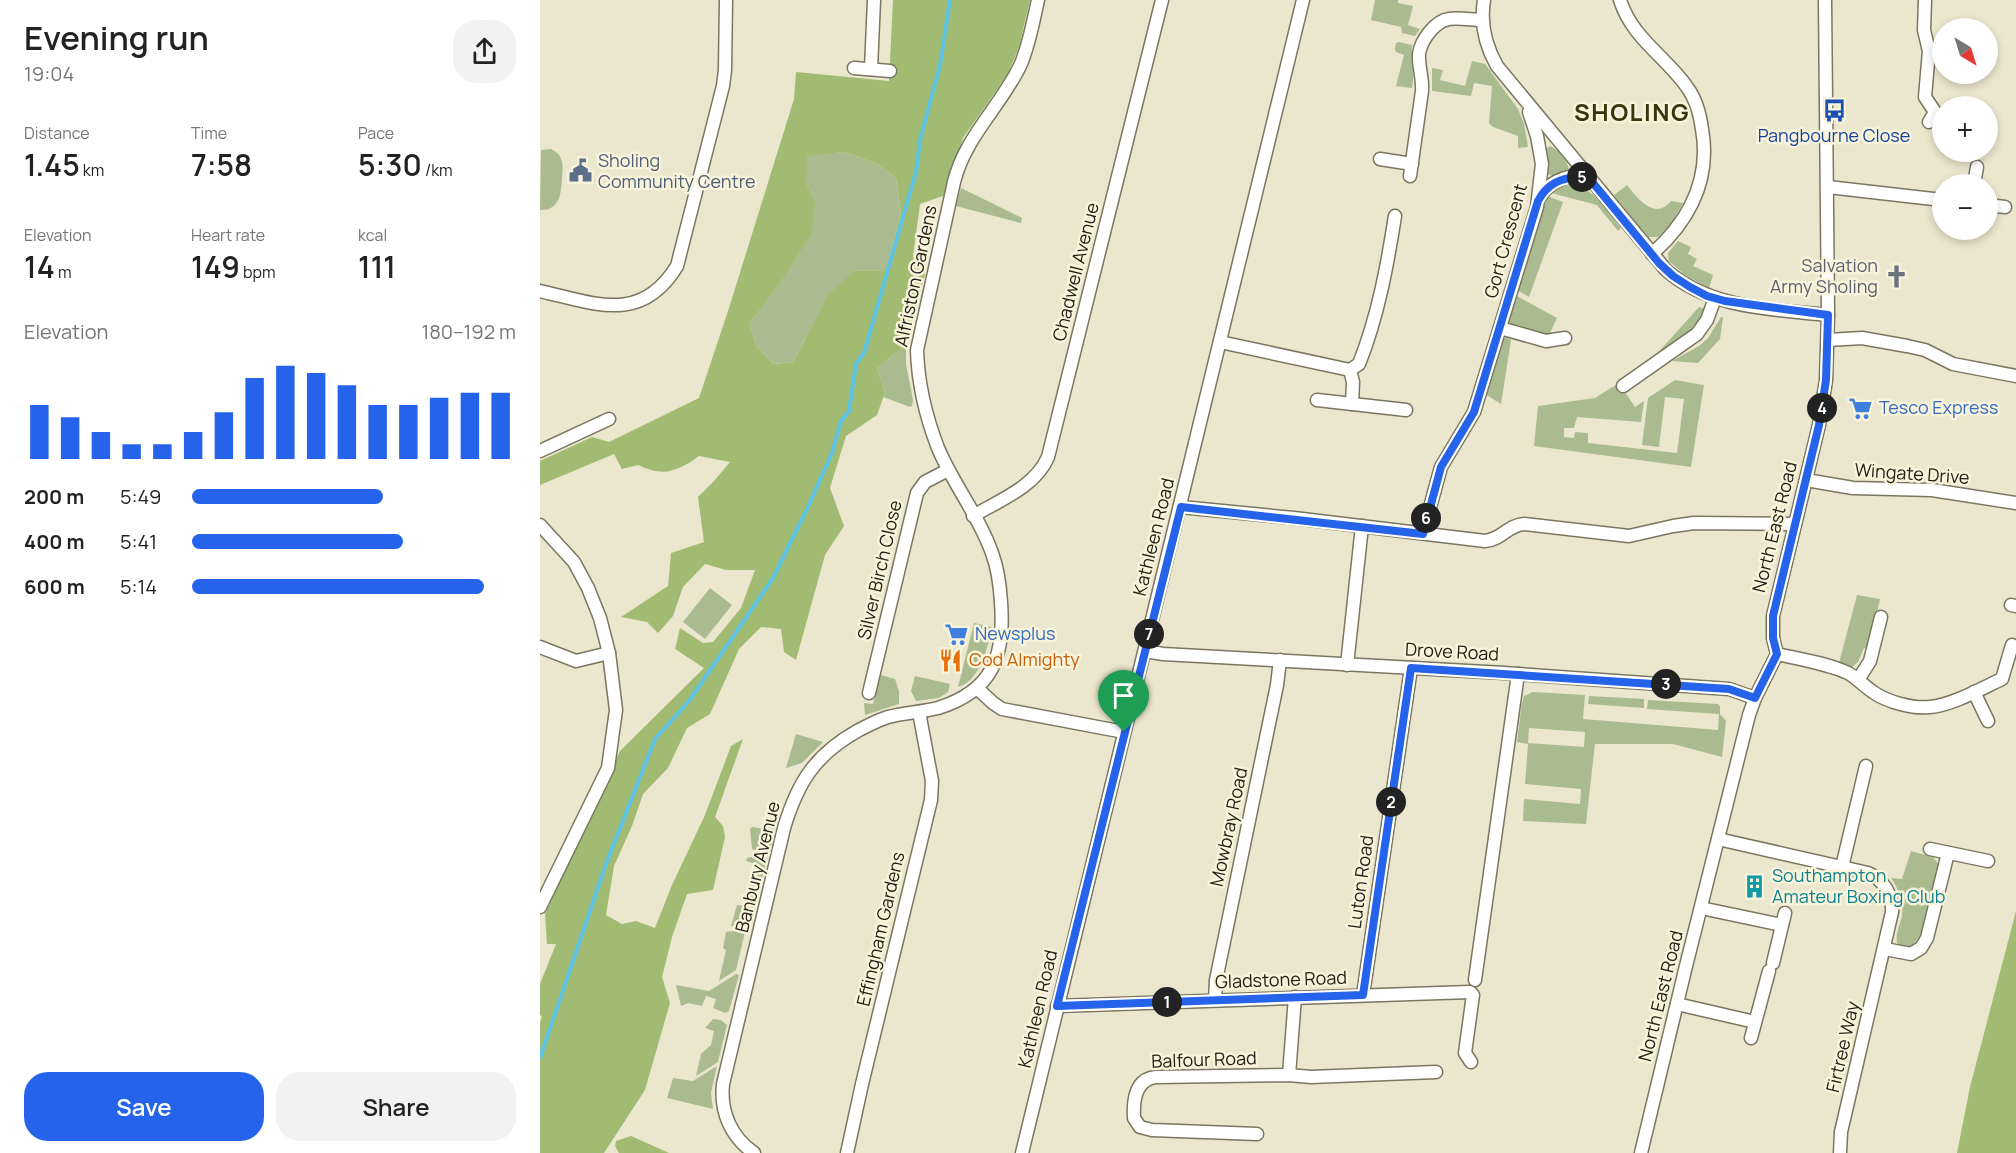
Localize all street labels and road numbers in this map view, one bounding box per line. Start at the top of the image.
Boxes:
street label: Gort Crescent [1478,181,1532,301]
street label: Chadwell Avenue [1046,200,1104,343]
street label: Alfriston Gardens [888,203,942,349]
street label: Wingate Drive [1854,457,1970,489]
street label: North East Road [1746,459,1802,595]
street label: Kathleen Road [1127,475,1179,598]
street label: Silver Birch Close [851,498,907,642]
street label: Drove Road [1404,637,1500,665]
street label: Mowbray Road [1204,765,1252,889]
street label: Banbury Avenue [729,799,785,935]
street label: Luton Road [1342,833,1378,930]
street label: Effingham Gardens [851,849,909,1008]
street label: North East Road [1632,928,1688,1064]
street label: Kathleen Road [1012,947,1062,1070]
street label: Gladstone Road [1215,965,1347,993]
street label: Firtree Way [1820,998,1864,1095]
street label: Balfour Road [1151,1045,1257,1073]

